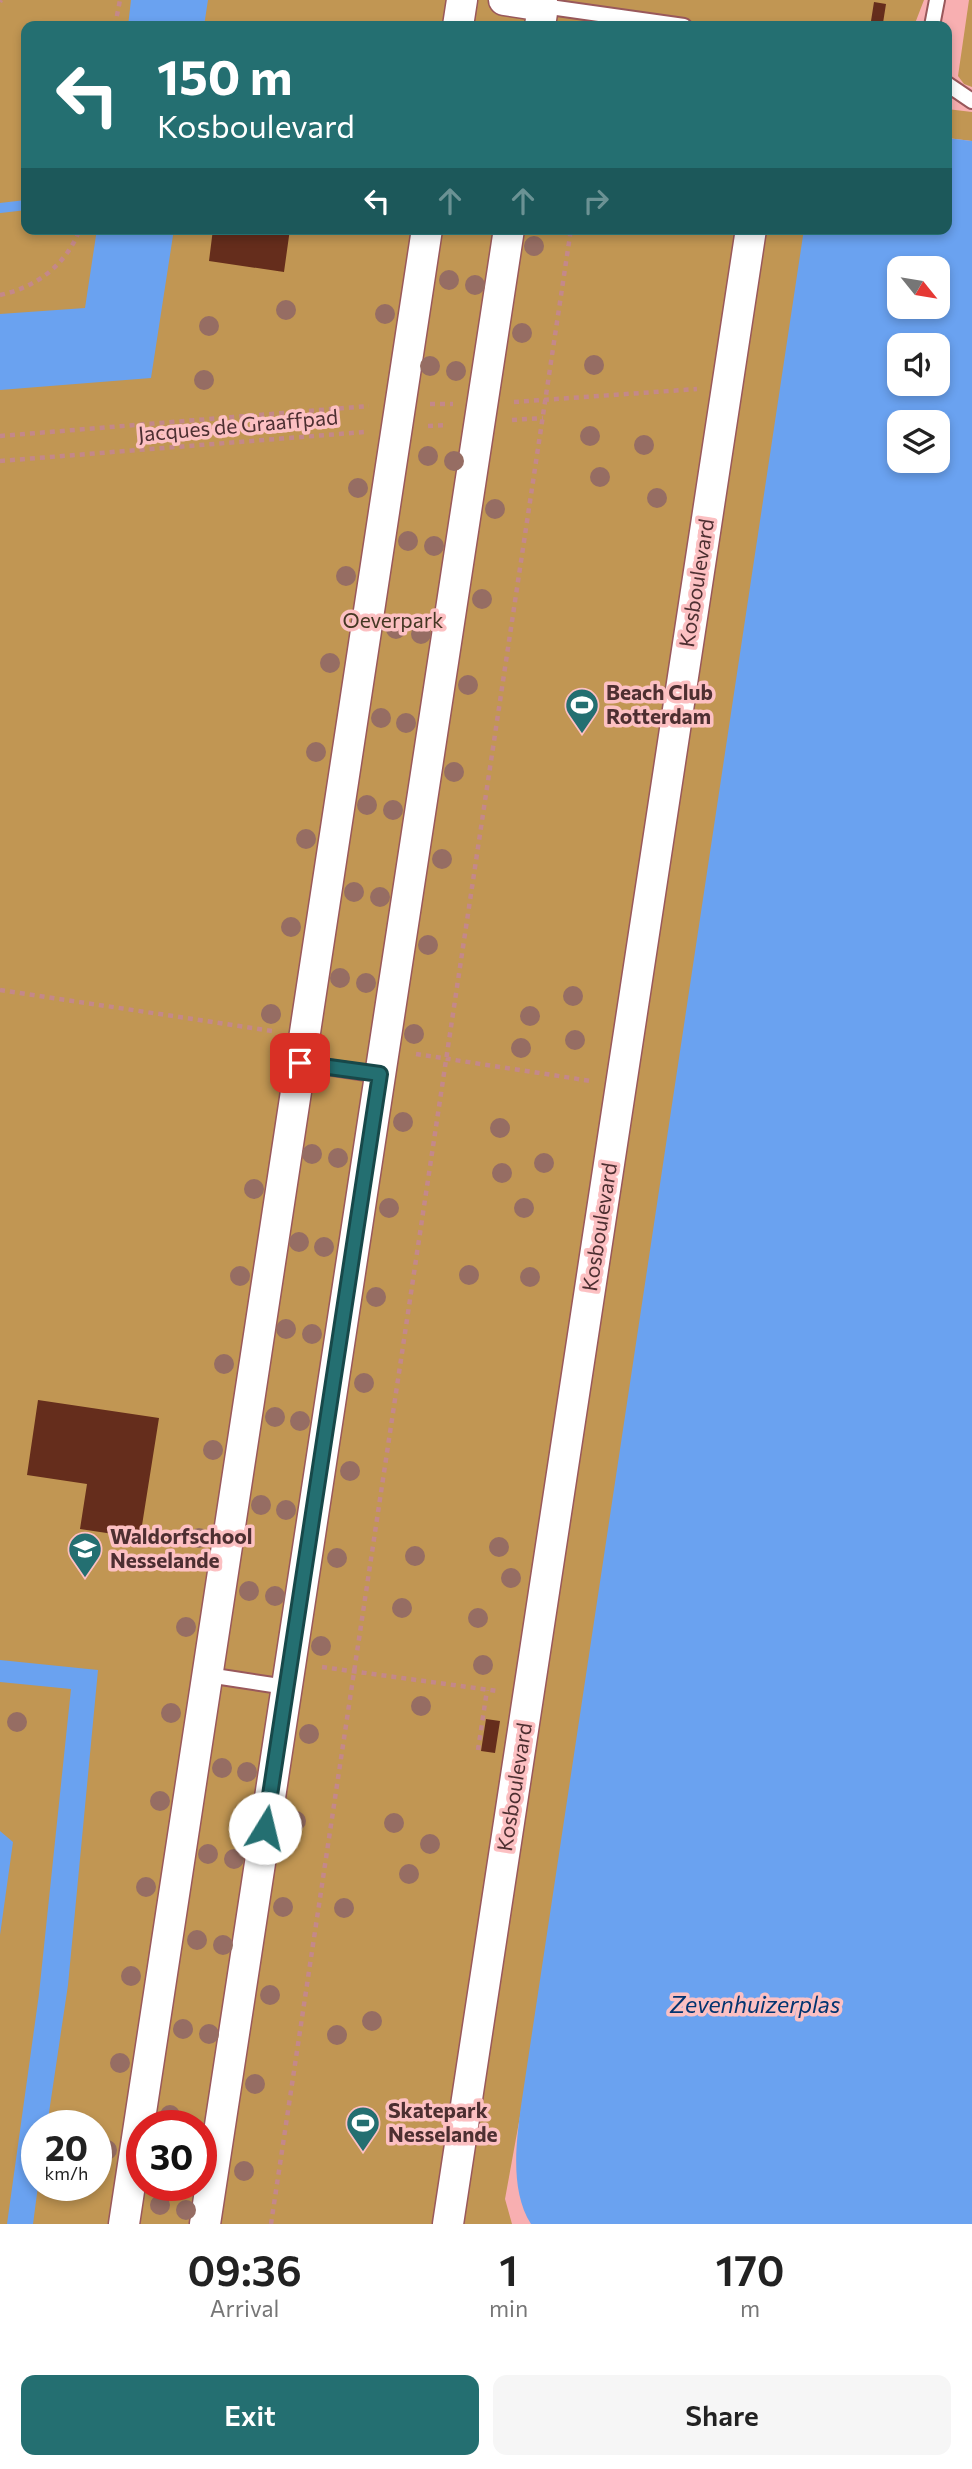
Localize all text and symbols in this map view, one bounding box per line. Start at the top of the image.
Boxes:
text: 150 m [157,45,292,105]
icon: left [42,49,133,140]
text: Kosboulevard [157,105,355,145]
icon: left [358,182,396,220]
icon: ahead [431,182,469,220]
icon: ahead [504,182,542,220]
icon: right [577,182,615,220]
north arrow [887,256,950,318]
map controls [887,256,950,473]
button: sound [887,333,950,396]
street label: Jacques de Graaffpad [137,403,339,446]
button: layers [887,410,950,473]
street label: Kosboulevard [673,517,718,649]
park label: Oeverpark [342,607,444,632]
place label: Beach Club Rotterdam [606,679,713,728]
sports icon: Beach Club Rotterdam [563,686,601,735]
pin [270,1033,330,1093]
icon: arrive [281,1044,319,1082]
street label: Kosboulevard [576,1161,621,1293]
place label: Waldorfschool Nesselande [110,1523,252,1572]
school or university icon: Waldorfschool Nesselande [66,1530,104,1579]
street label: Kosboulevard [491,1721,536,1853]
position arrow [228,1791,302,1865]
water label: Zevenhuizerplas [669,1990,840,2018]
place label: Skatepark Nesselande [388,2097,498,2146]
sports icon: Skatepark Nesselande [344,2104,382,2153]
speed limit sign: 30 [126,2110,217,2201]
text: 20 [45,2125,88,2168]
text: km/h [45,2162,88,2184]
text: 09:36 [187,2243,302,2295]
text: 1 [499,2243,518,2295]
text: 170 [716,2243,785,2295]
text: Arrival [210,2294,279,2322]
text: min [489,2294,528,2322]
text: m [740,2294,760,2322]
button: Exit [21,2375,479,2455]
button: Share [493,2375,951,2455]

